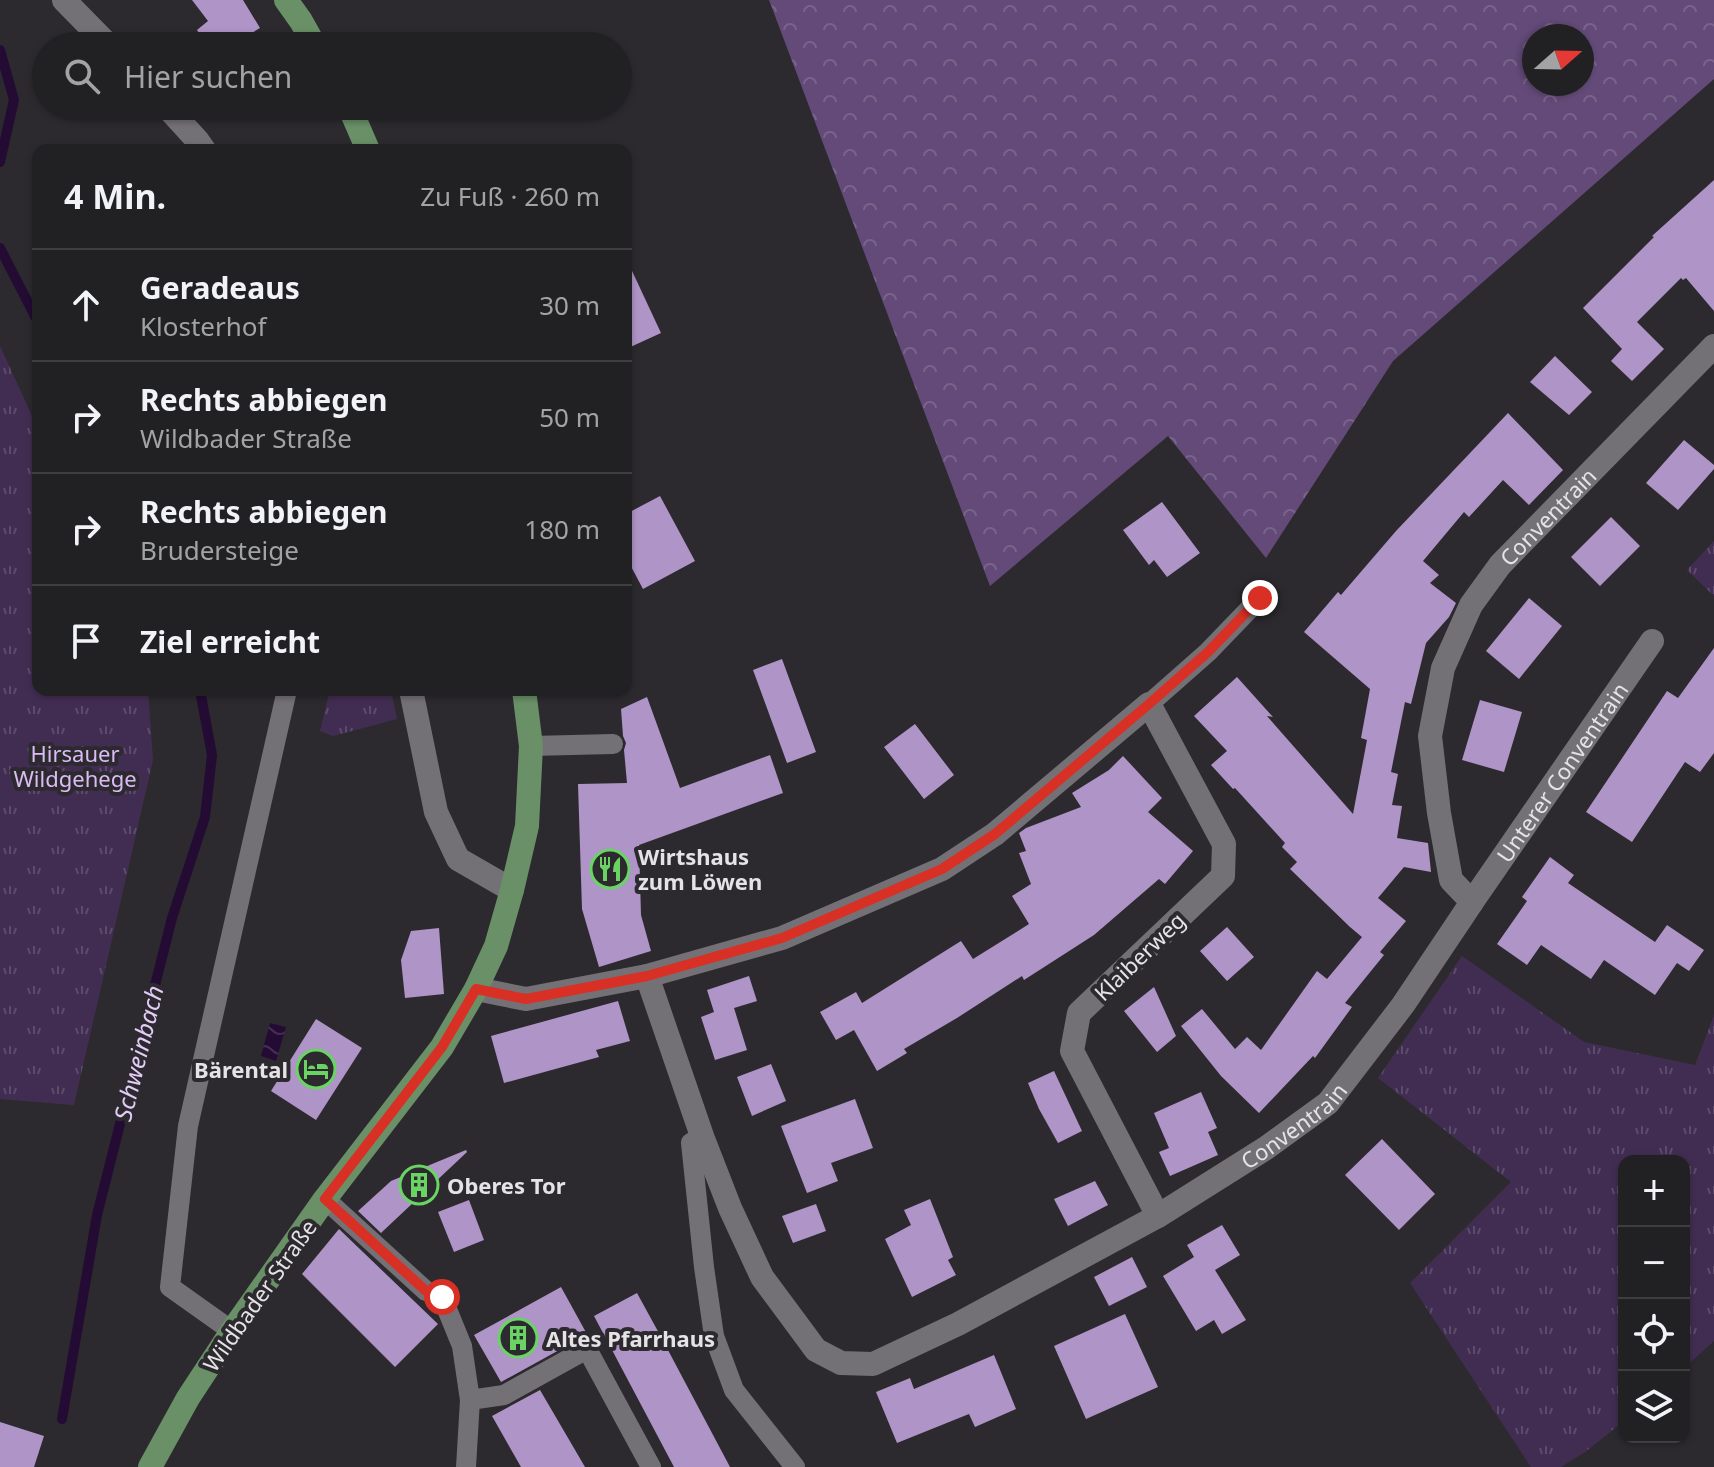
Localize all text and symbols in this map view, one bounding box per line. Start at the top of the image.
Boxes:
north arrow [1522,24,1594,96]
search box [32,32,632,120]
icon: search [60,54,104,98]
text: Hier suchen [124,56,292,97]
text: 4 Min. [64,173,166,219]
text: Zu Fuß · 260 m [420,178,600,214]
text: Geradeaus [140,267,300,308]
icon: ahead [64,283,108,327]
text: 30 m [539,287,600,323]
text: Klosterhof [140,308,267,344]
text: Rechts abbiegen [140,379,388,420]
icon: right [64,395,108,439]
text: 50 m [539,399,600,435]
text: Wildbader Straße [140,420,352,456]
street label: Conventrain [1493,461,1602,572]
text: Rechts abbiegen [140,491,388,532]
icon: right [64,507,108,551]
text: 180 m [524,511,600,547]
text: Brudersteige [140,532,299,568]
route end [1242,580,1278,616]
icon: arrive [64,619,108,663]
text: Ziel erreicht [140,621,320,662]
street label: Unterer Conventrain [1489,676,1634,868]
park label: Hirsauer Wildgehege [13,738,137,793]
place label: Wirtshaus zum Löwen [638,841,762,896]
restaurant icon: Wirtshaus zum Löwen [589,848,631,890]
street label: Klaiberweg [1087,905,1191,1007]
water label: Schweinbach [105,982,171,1124]
hotel icon: Bärental [295,1048,337,1090]
place label: Bärental [194,1054,288,1084]
street label: Conventrain [1235,1076,1353,1175]
map controls [1618,1155,1690,1443]
button: + [1618,1155,1690,1227]
building icon: Oberes Tor [398,1164,440,1206]
place label: Oberes Tor [447,1170,566,1200]
street label: Wildbader Straße [195,1213,323,1377]
button: − [1618,1227,1690,1299]
route start [424,1279,460,1315]
button: locate [1618,1299,1690,1371]
building icon: Altes Pfarrhaus [497,1317,539,1359]
place label: Altes Pfarrhaus [546,1323,715,1353]
button: layers [1618,1371,1690,1443]

